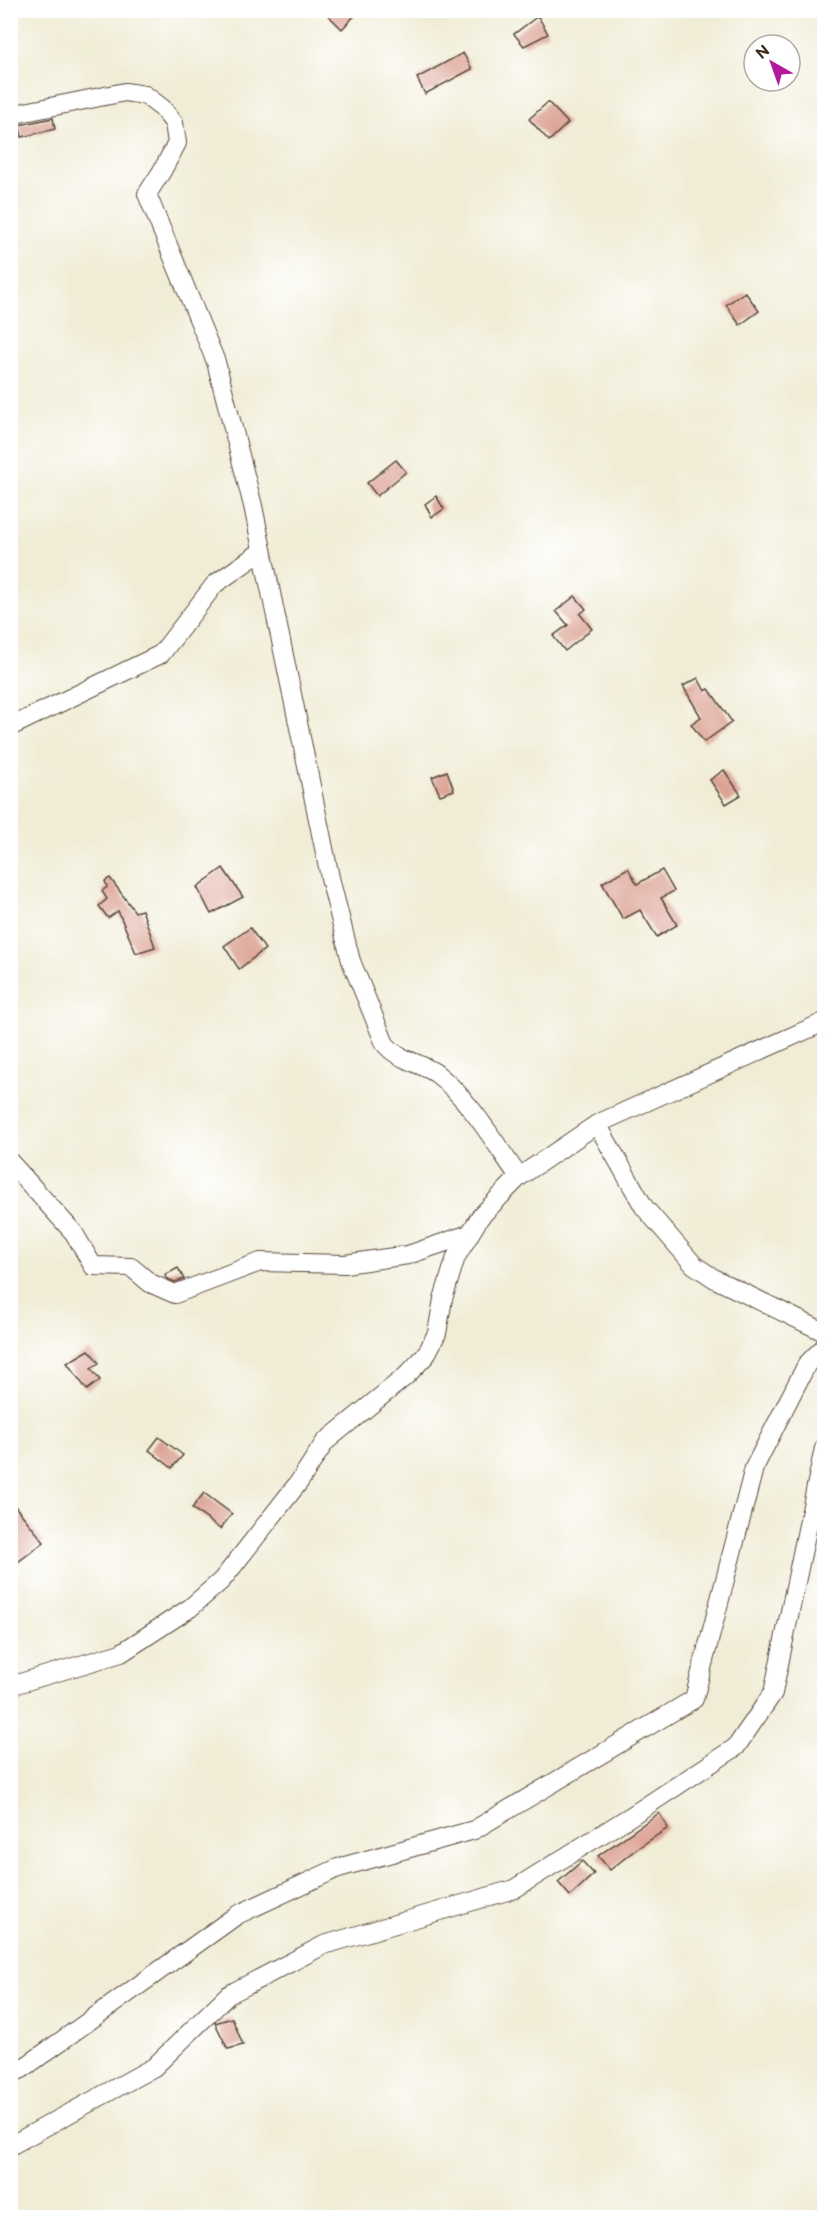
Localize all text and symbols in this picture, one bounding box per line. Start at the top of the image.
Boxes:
north arrow [742,33,802,93]
text: N [753,42,774,64]

